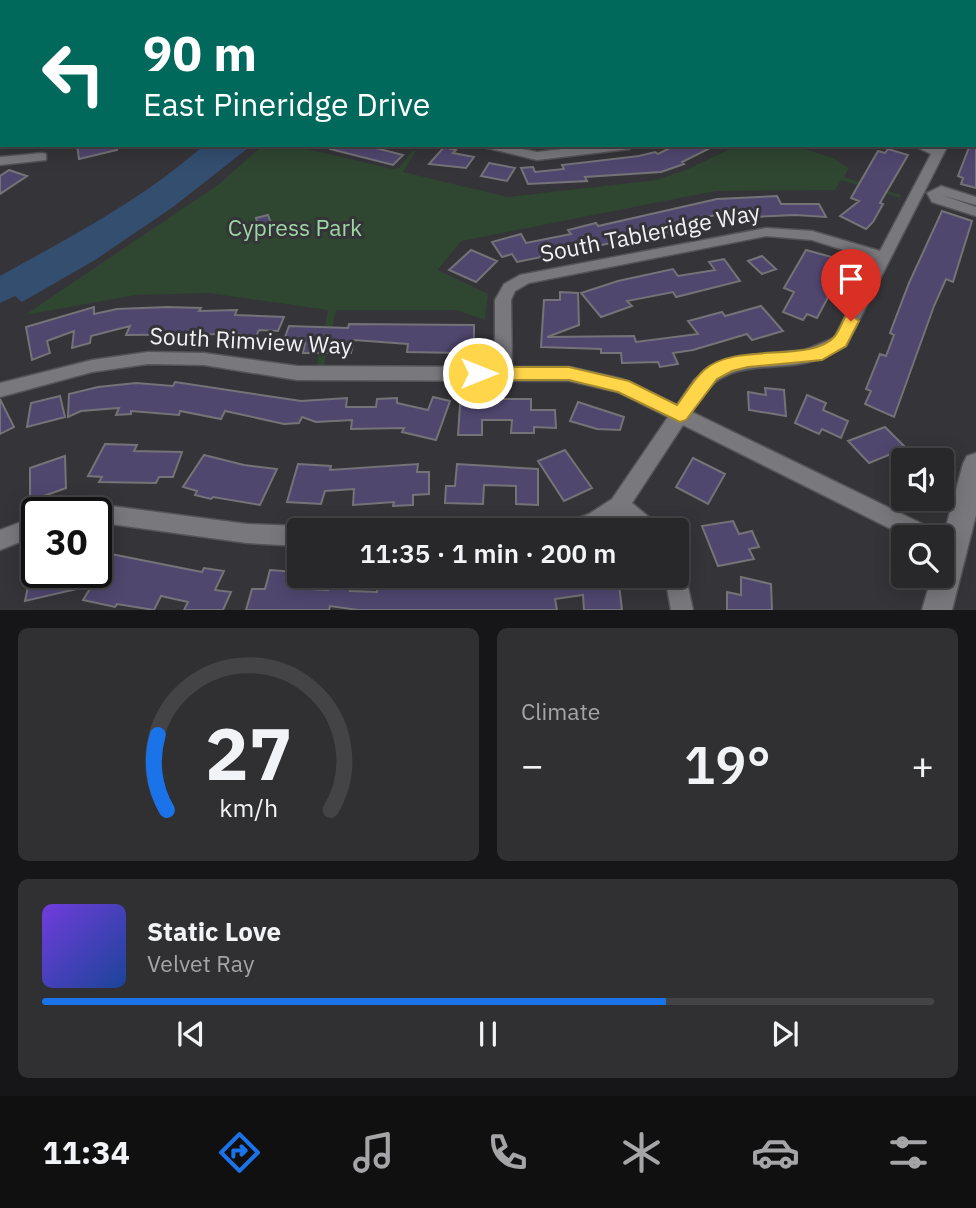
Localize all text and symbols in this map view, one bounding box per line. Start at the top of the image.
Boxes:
text: 90 m [143,21,257,84]
icon: left [28,28,119,119]
text: East Pineridge Drive [143,83,430,125]
street label: South Tableridge Way [537,196,763,268]
park label: Cypress Park [228,212,362,242]
pin [821,249,881,321]
icon: arrive [832,260,870,298]
street label: South Rimview Way [149,320,354,360]
position arrow [441,336,515,410]
map controls [891,448,954,588]
button: sound [891,448,954,511]
speed limit sign: 30 [21,497,112,588]
button: search [891,525,954,588]
text: 11:35 · 1 min · 200 m [360,536,616,570]
text: Climate [521,696,600,726]
text: 27 [205,706,292,801]
text: 19° [684,731,771,798]
text: − [521,740,544,789]
text: + [911,740,934,789]
text: km/h [219,791,278,824]
text: Static Love [147,914,281,948]
text: Velvet Ray [147,948,254,978]
icon: previous [172,1015,210,1053]
icon: pause [469,1015,507,1053]
icon: next [766,1015,804,1053]
icon: directions [215,1128,264,1177]
icon: music [349,1128,398,1177]
icon: phone [483,1128,532,1177]
icon: climate [617,1128,666,1177]
icon: car [751,1128,800,1177]
icon: filters [884,1128,933,1177]
text: 11:34 [42,1131,130,1173]

